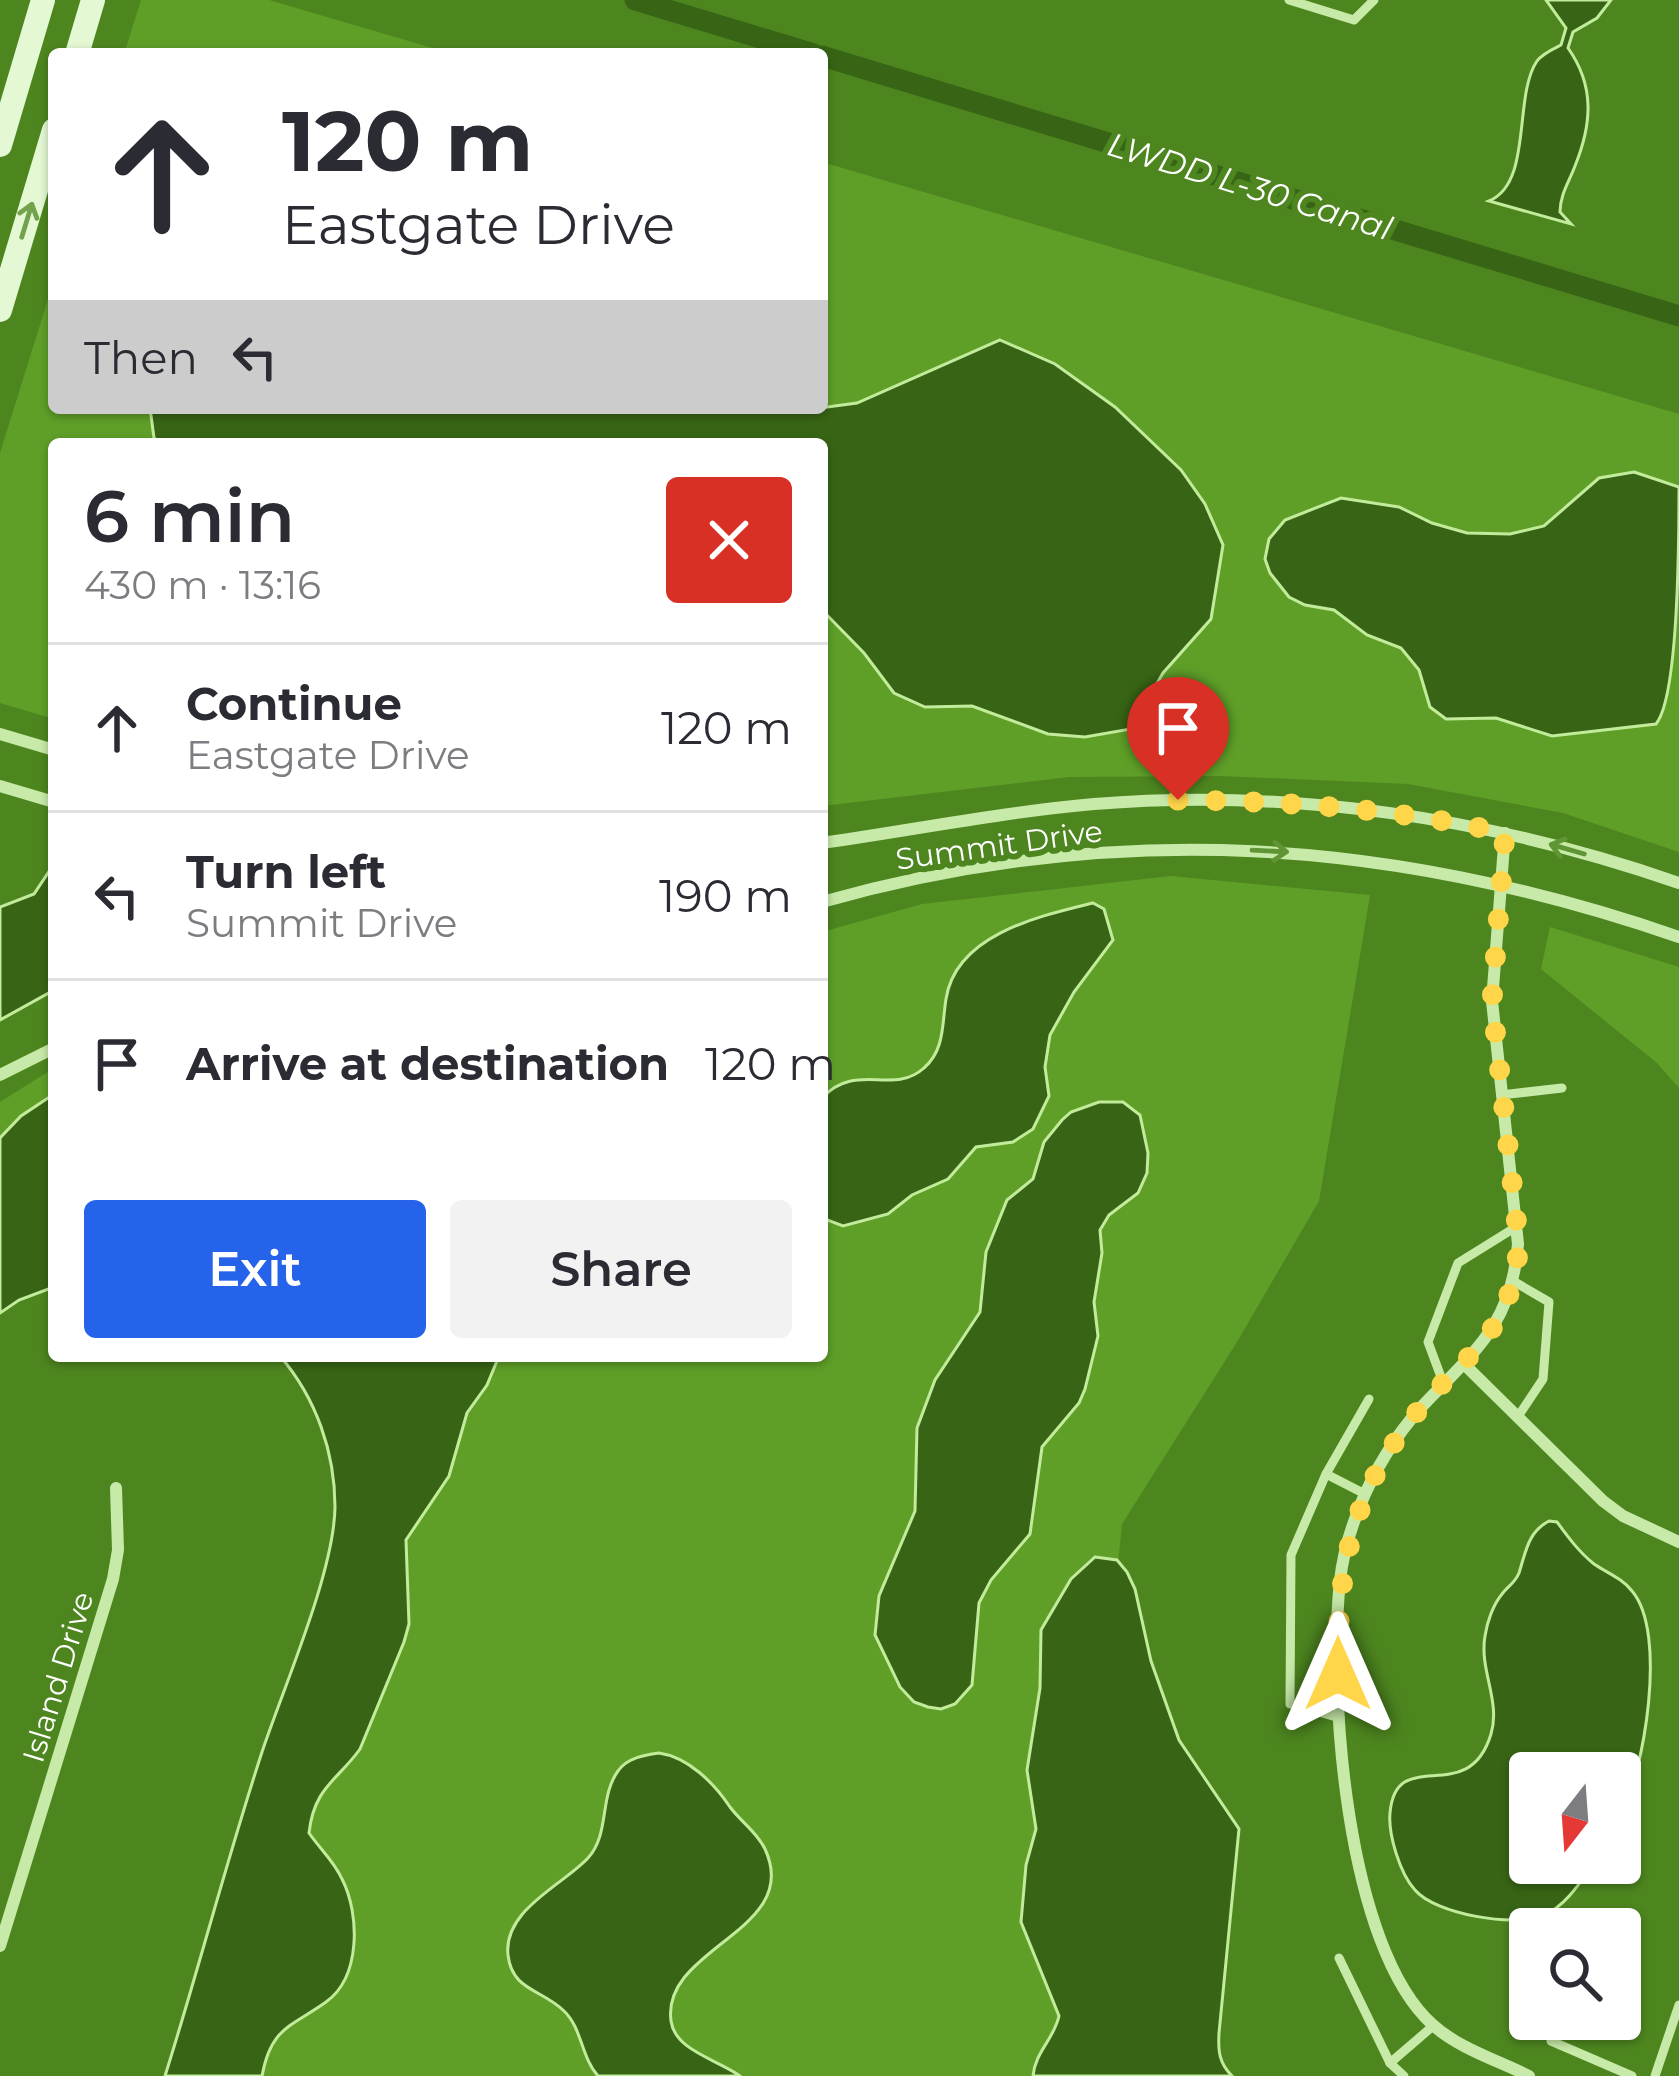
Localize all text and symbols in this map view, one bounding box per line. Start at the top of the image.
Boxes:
text: 120 m [282,90,533,192]
icon: ahead [84,96,240,252]
water label: LWDD L-30 Canal [1103,124,1397,248]
text: Eastgate Drive [282,192,675,258]
one-way arrow [17,202,39,240]
icon: left [222,324,288,390]
text: Then [84,330,198,385]
text: 6 min [84,472,295,560]
button: close [666,477,792,603]
text: 430 m · 13:16 [84,561,321,609]
text: Continue [186,676,402,731]
pin [1127,677,1229,800]
icon: ahead [84,695,150,761]
icon: arrive [1145,695,1211,761]
text: 120 m [661,700,792,755]
text: Eastgate Drive [186,731,470,779]
street label: Summit Drive [893,812,1105,878]
one-way arrow [1549,837,1587,859]
one-way arrow [1250,840,1289,863]
text: Turn left [186,844,386,899]
icon: left [84,863,150,929]
text: 190 m [659,868,792,923]
text: Summit Drive [186,899,457,947]
icon: arrive [84,1031,150,1097]
text: Arrive at destination [186,1036,669,1091]
text: 120 m [705,1036,836,1091]
button: Exit [84,1200,426,1338]
button: Share [450,1200,792,1338]
street label: Island Drive [15,1587,101,1767]
position arrow [1275,1611,1401,1737]
north arrow [1509,1752,1641,1884]
map controls [1509,1752,1641,2040]
button: search [1509,1908,1641,2040]

